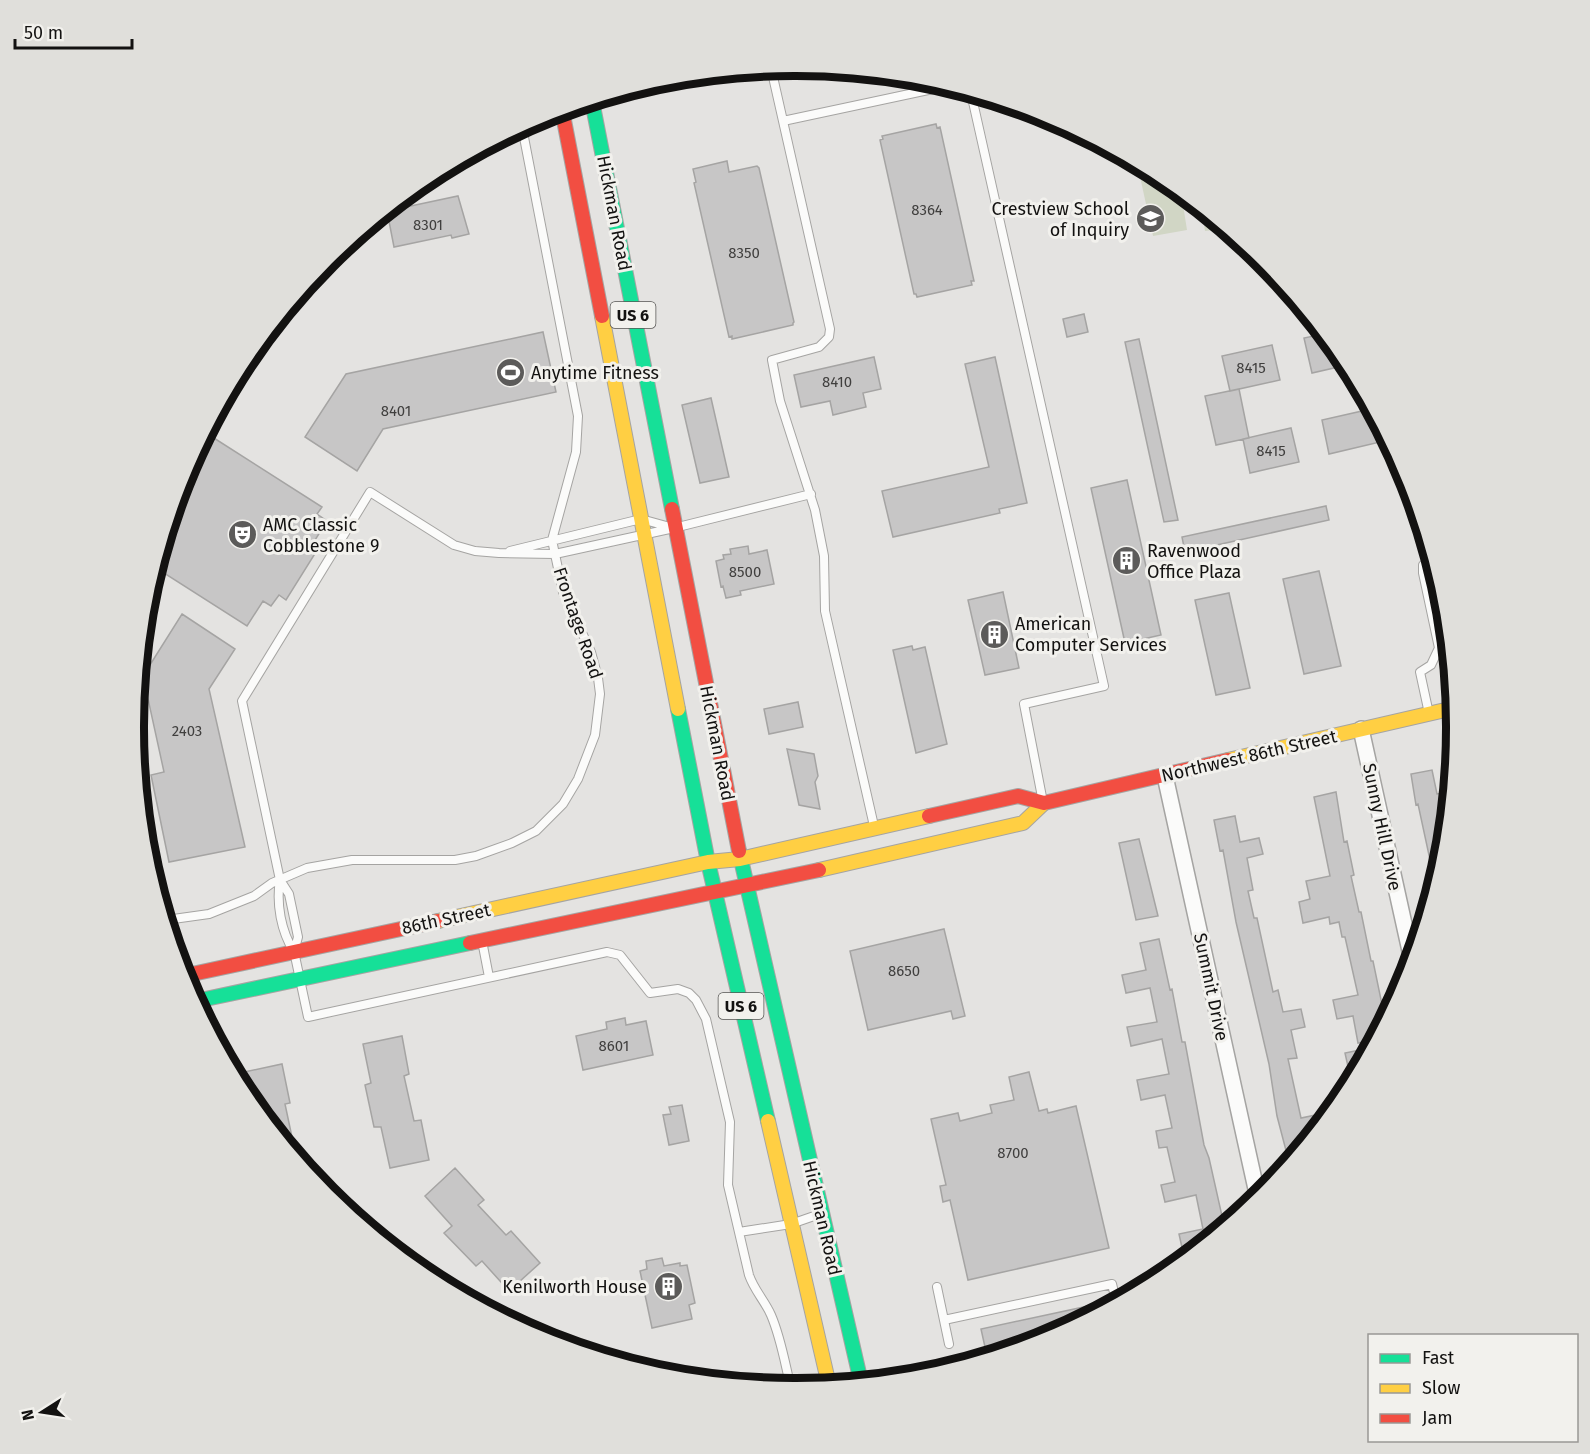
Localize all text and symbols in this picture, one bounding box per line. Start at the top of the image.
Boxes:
scale bar [15,12,132,50]
text: 50 m [24,22,63,44]
street label: Hickman Road [592,153,636,273]
place label: Crestview School of Inquiry [991,198,1129,241]
house number: 8364 [911,201,943,219]
school or university icon: Crestview School of Inquiry [1134,203,1166,235]
house number: 8301 [413,216,443,234]
house number: 8350 [728,244,760,262]
road number: US 6 [610,302,656,328]
sports icon: Anytime Fitness [494,357,526,389]
house number: 8415 [1236,359,1266,377]
place label: Anytime Fitness [531,362,659,384]
house number: 8410 [822,373,852,391]
house number: 8401 [381,402,411,420]
house number: 8415 [1256,442,1286,460]
place label: AMC Classic Cobblestone 9 [263,514,379,557]
theatre icon: AMC Classic Cobblestone 9 [226,519,258,551]
place label: Ravenwood Office Plaza [1147,540,1241,583]
building icon: Ravenwood Office Plaza [1110,545,1142,577]
house number: 8500 [729,563,761,581]
street label: Frontage Road [549,564,607,682]
place label: American Computer Services [1015,613,1167,656]
building icon: American Computer Services [978,618,1010,650]
street label: Hickman Road [695,683,739,803]
house number: 2403 [172,722,202,740]
street label: Northwest 86th Street [1159,725,1339,787]
street label: Sunny Hill Drive [1358,761,1406,893]
street label: 86th Street [400,899,493,939]
street label: Summit Drive [1189,931,1233,1043]
house number: 8650 [888,962,920,980]
road number: US 6 [718,993,764,1019]
house number: 8601 [599,1037,629,1055]
house number: 8700 [997,1144,1029,1162]
street label: Hickman Road [798,1158,846,1278]
building icon: Kenilworth House [652,1271,684,1303]
place label: Kenilworth House [502,1276,647,1298]
legend [1368,1334,1578,1442]
text: Fast [1422,1347,1455,1369]
text: Slow [1422,1377,1461,1399]
north arrow [12,1382,72,1442]
text: Jam [1422,1407,1453,1429]
text: N [17,1408,38,1422]

